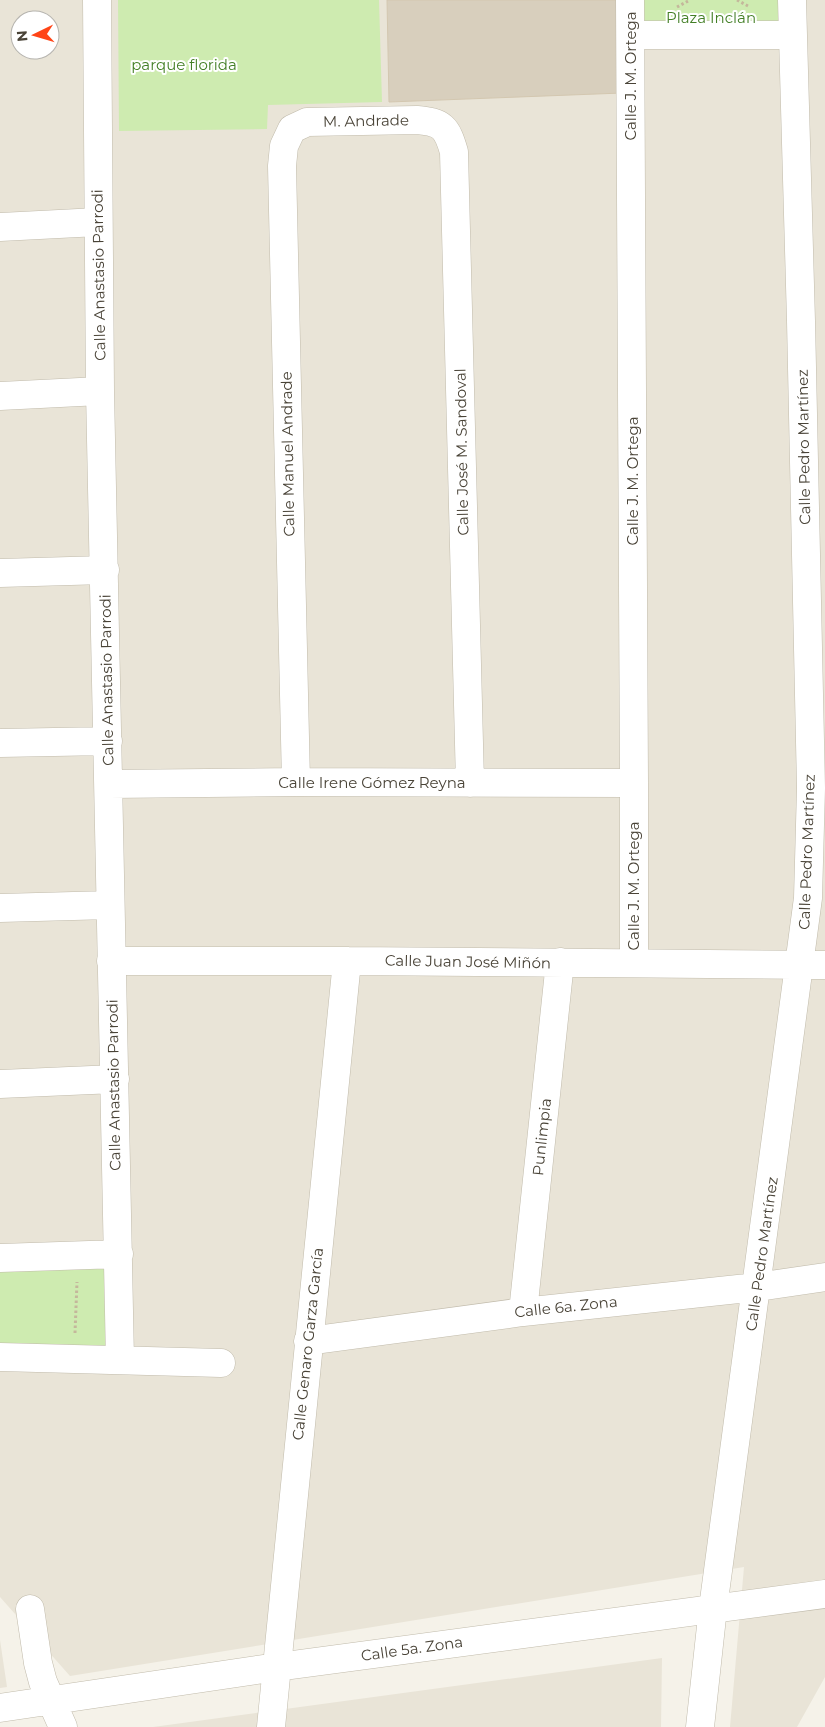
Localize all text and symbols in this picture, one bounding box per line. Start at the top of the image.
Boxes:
park label: Plaza Inclán [666,8,756,27]
north arrow [10,10,60,60]
street label: Calle J. M. Ortega [621,11,640,141]
text: N [13,30,32,43]
park label: parque florida [131,55,237,74]
street label: M. Andrade [323,110,409,131]
street label: Calle Anastasio Parrodi [88,189,109,361]
street label: Calle José M. Sandoval [451,368,472,536]
street label: Calle Pedro Martínez [793,369,814,525]
street label: Calle Manuel Andrade [277,371,298,537]
street label: Calle J. M. Ortega [623,416,642,546]
street label: Calle Anastasio Parrodi [96,594,117,766]
street label: Calle Irene Gómez Reyna [278,773,466,792]
street label: Calle Pedro Martínez [794,774,819,930]
street label: Calle J. M. Ortega [624,821,643,951]
street label: Calle Juan José Miñón [385,951,551,972]
street label: Calle Anastasio Parrodi [103,999,124,1171]
street label: Punlimpia [528,1097,555,1177]
street label: Calle Pedro Martínez [741,1175,782,1332]
street label: Calle Genaro Garza García [288,1247,327,1441]
street label: Calle 6a. Zona [514,1292,618,1321]
street label: Calle 5a. Zona [360,1632,464,1665]

